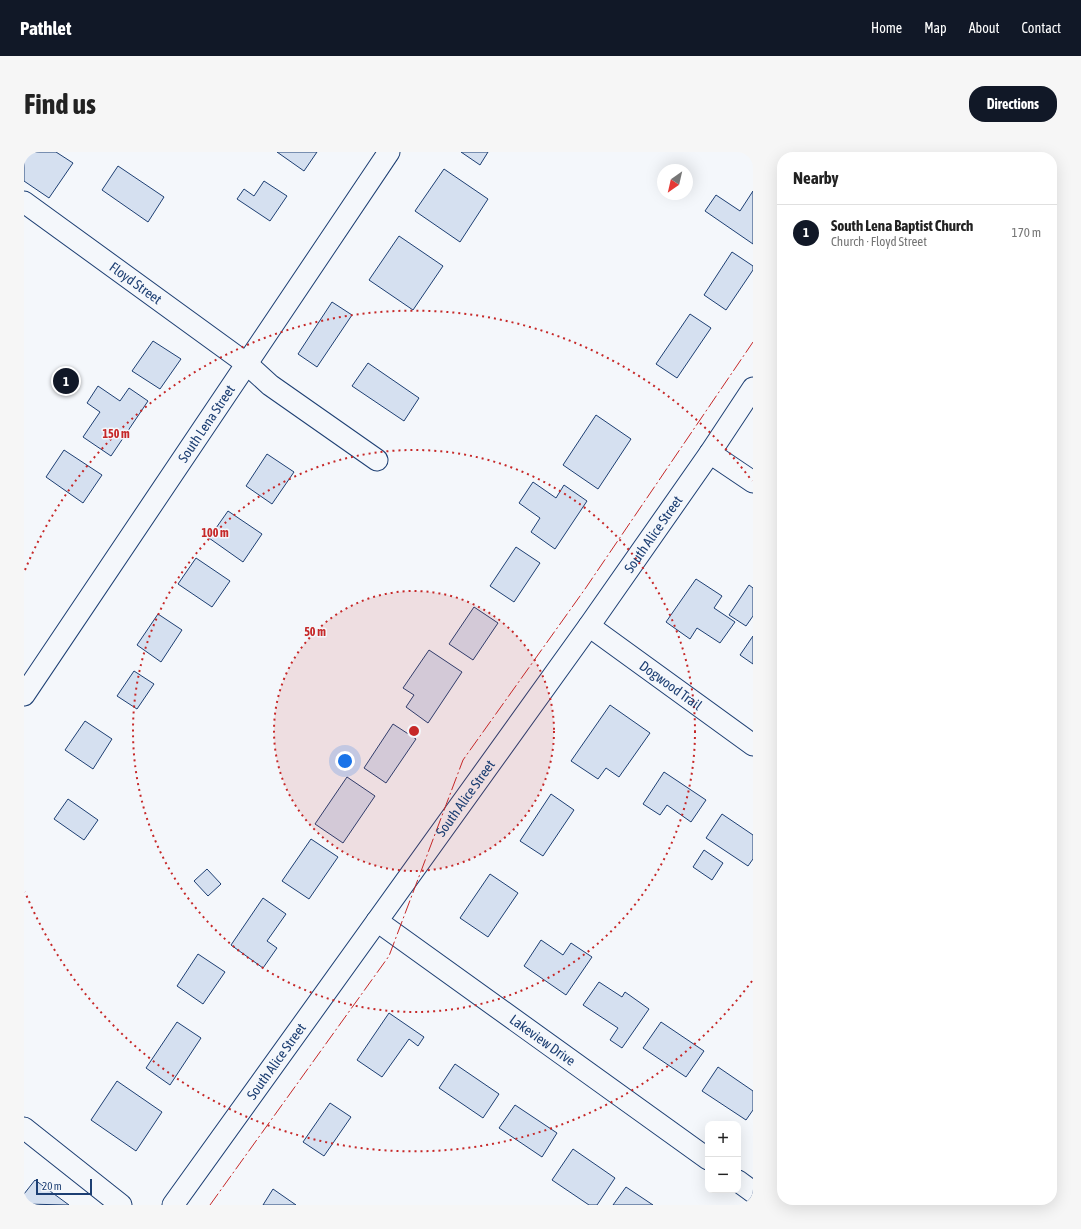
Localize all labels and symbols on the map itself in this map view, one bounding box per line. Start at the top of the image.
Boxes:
north arrow [657,164,693,200]
street label: Floyd Street [106,259,165,307]
pin: 1 [53,366,79,396]
street label: South Lena Street [175,382,238,465]
text: 150 m [102,427,130,441]
street label: South Alice Street [621,493,686,576]
text: 100 m [201,526,229,540]
text: 50 m [304,625,326,639]
street label: Dogwood Trail [636,657,705,713]
centre of rings [407,724,421,738]
your location [335,751,355,771]
street label: South Alice Street [433,757,498,839]
street label: Lakeview Drive [507,1011,578,1069]
street label: South Alice Street [243,1020,309,1103]
scale bar [36,1177,92,1196]

